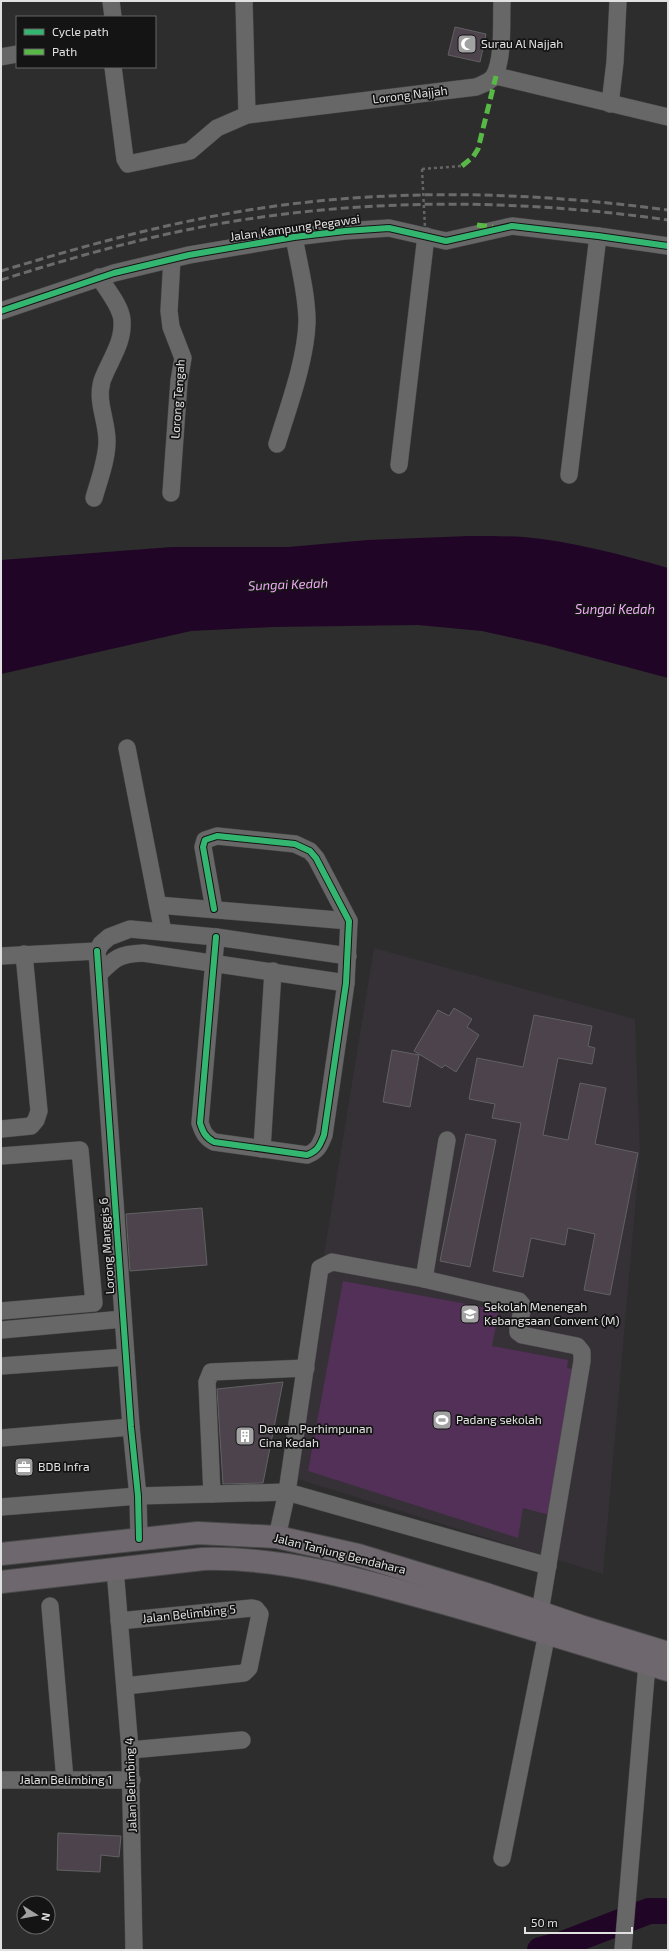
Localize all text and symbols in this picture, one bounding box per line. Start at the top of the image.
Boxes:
legend [16,16,156,68]
text: Cycle path [52,24,109,38]
mosque icon: Surau Al Najjah [456,33,478,55]
place label: Surau Al Najjah [481,36,563,51]
text: Path [52,44,77,58]
street label: Lorong Najjah [372,82,448,107]
street label: Jalan Kampung Pegawai [229,211,361,243]
street label: Lorong Tengah [167,359,187,439]
water label: Sungai Kedah [248,575,328,593]
water label: Sungai Kedah [575,601,655,617]
street label: Lorong Manggis 6 [96,1197,116,1295]
place label: Sekolah Menengah Kebangsaan Convent (M) [484,1299,619,1327]
school or university icon: Sekolah Menengah Kebangsaan Convent (M) [459,1303,481,1325]
sports icon: Padang sekolah [431,1409,453,1431]
place label: Padang sekolah [456,1412,542,1426]
place label: Dewan Perhimpunan Cina Kedah [259,1421,373,1449]
building icon: Dewan Perhimpunan Cina Kedah [234,1425,256,1447]
office icon: BDB Infra [13,1456,35,1478]
place label: BDB Infra [38,1459,90,1473]
street label: Jalan Tanjung Bendahara [273,1530,407,1577]
street label: Jalan Belimbing 5 [141,1601,236,1625]
street label: Jalan Belimbing 4 [121,1737,139,1833]
street label: Jalan Belimbing 1 [20,1772,112,1786]
north arrow [16,1895,56,1935]
scale bar [525,1909,632,1935]
text: N [39,1912,53,1922]
text: 50 m [531,1915,558,1929]

